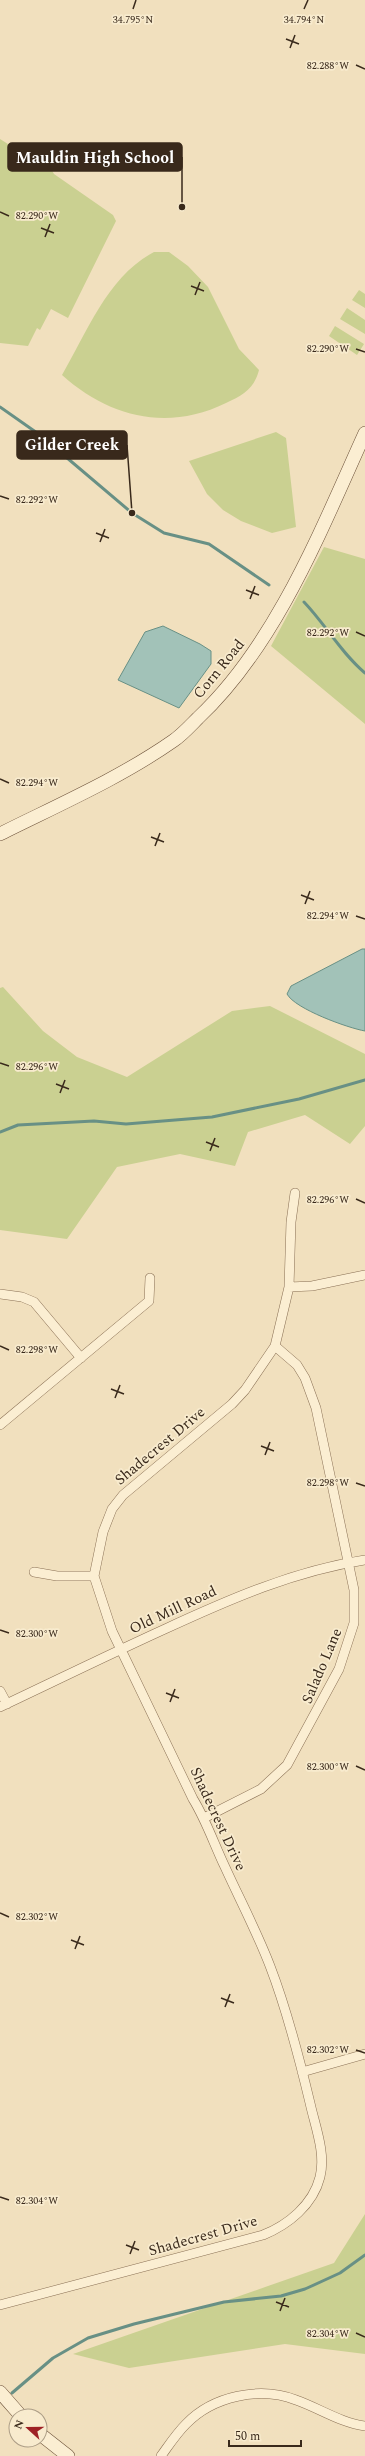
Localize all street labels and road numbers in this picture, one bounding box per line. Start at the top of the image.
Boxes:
street label: Corn Road [188,634,250,704]
street label: Shadecrest Drive [110,1401,210,1491]
street label: Old Mill Road [125,1580,221,1640]
street label: Salado Lane [296,1625,348,1707]
street label: Shadecrest Drive [184,1763,252,1875]
street label: Shadecrest Drive [146,2209,260,2263]

